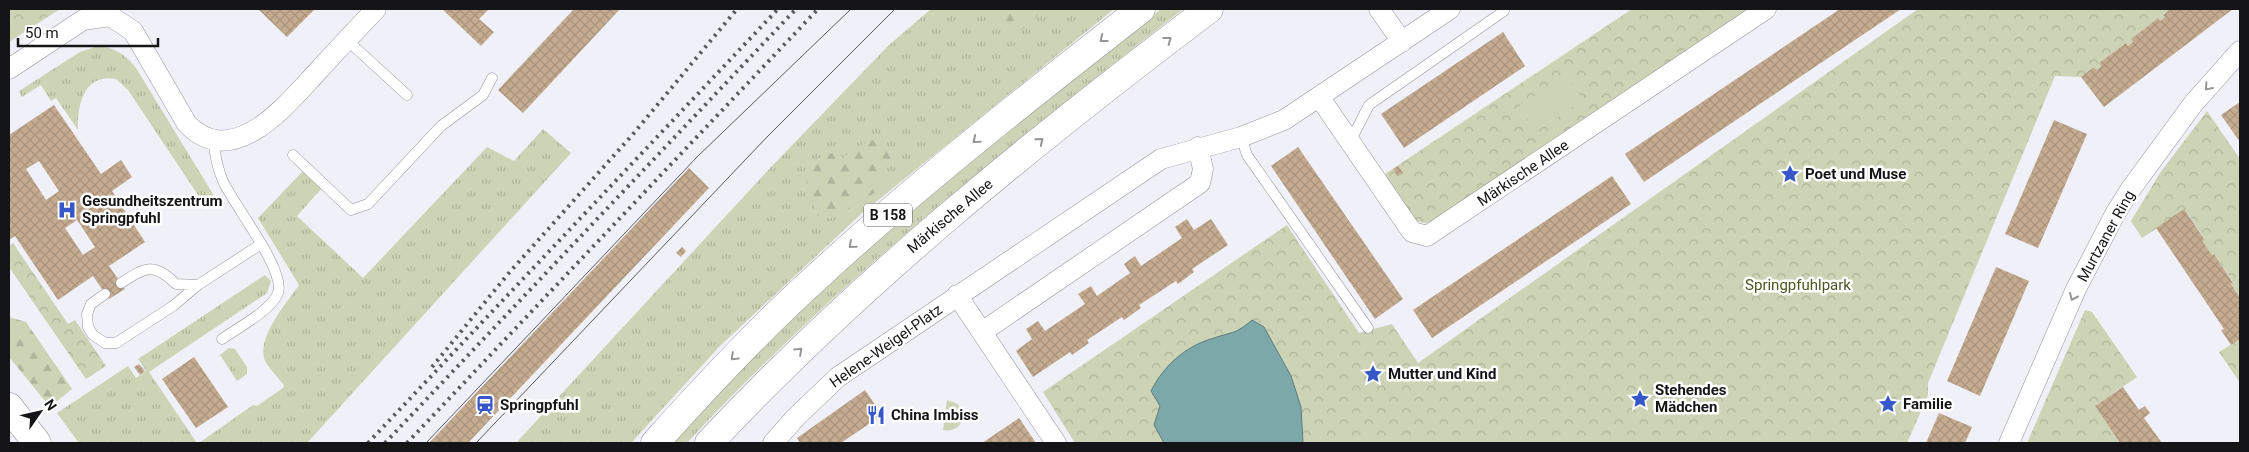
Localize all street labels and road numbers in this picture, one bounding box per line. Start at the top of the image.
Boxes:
street label: Märkische Allee [1474,136,1572,210]
street label: Märkische Allee [904,175,996,257]
street label: Murtzaner Ring [2073,187,2139,285]
road number: B 158 [864,204,912,226]
street label: Helene-Weigel-Platz [826,300,946,392]

